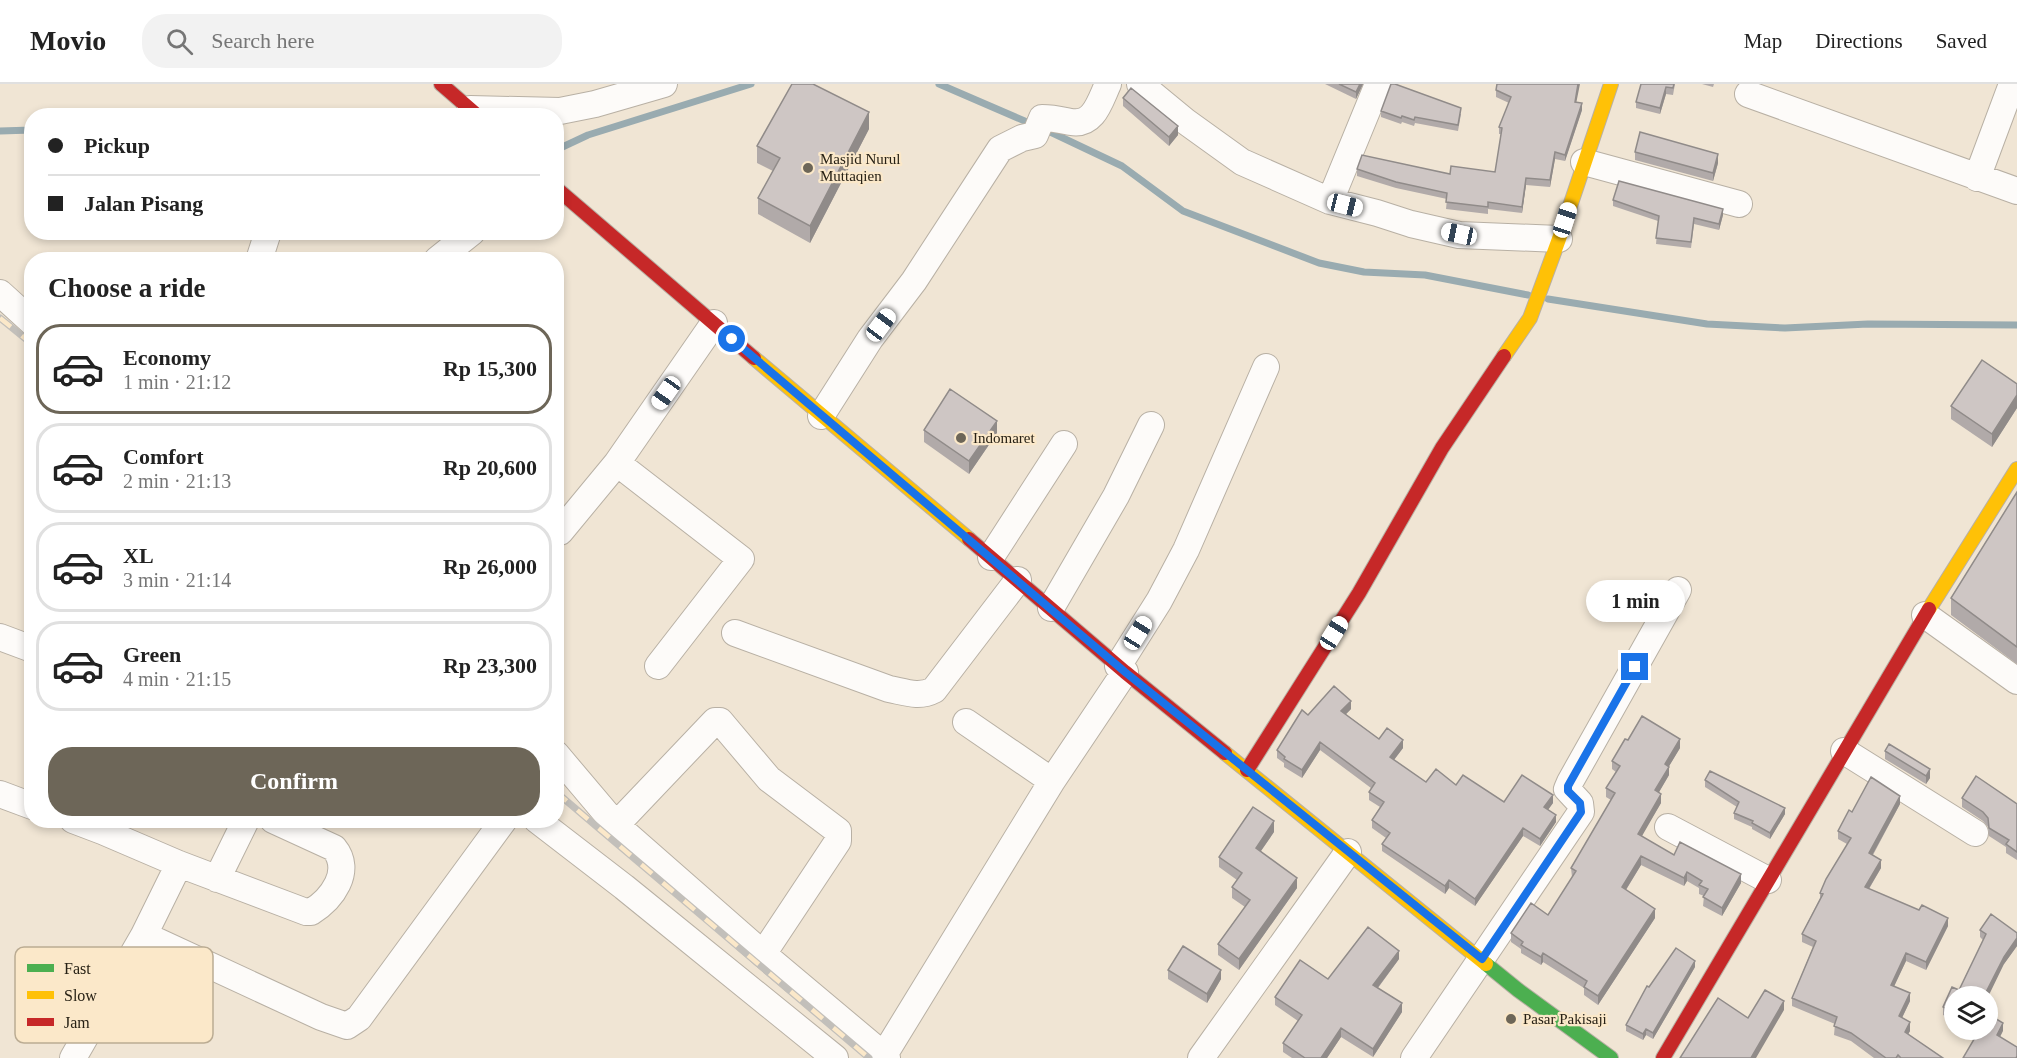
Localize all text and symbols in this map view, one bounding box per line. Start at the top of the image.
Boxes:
search box [142,14,562,68]
text: Movio [30,25,106,56]
icon: search [163,25,196,58]
text: Search here [211,28,314,53]
text: Map [1744,29,1782,53]
text: Directions [1815,29,1903,53]
text: Saved [1936,29,1987,53]
text: Pickup [84,133,150,158]
place label: Masjid Nurul Muttaqien [820,151,900,184]
marker: Masjid Nurul Muttaqien [801,161,815,175]
text: Jalan Pisang [84,191,203,216]
car [1325,192,1365,218]
car [1551,200,1579,240]
car [1440,221,1478,247]
text: Choose a ride [48,273,206,303]
car [863,305,899,345]
route start [718,325,745,352]
icon: car [51,342,105,396]
text: Economy [123,345,211,370]
text: Rp 15,300 [443,356,537,381]
text: 1 min · 21:12 [123,371,231,393]
car [648,373,684,413]
place label: Indomaret [973,430,1035,446]
marker: Indomaret [954,431,968,445]
icon: car [51,441,105,495]
text: Comfort [123,444,204,469]
text: Rp 20,600 [443,455,537,480]
text: 2 min · 21:13 [123,470,231,492]
icon: car [51,540,105,594]
text: XL [123,543,154,568]
text: Rp 26,000 [443,554,537,579]
text: 3 min · 21:14 [123,569,231,591]
callout: 1 min [1586,580,1684,622]
text: 1 min [1611,590,1660,612]
car [1121,613,1155,653]
car [1317,613,1351,653]
icon: car [51,639,105,693]
text: Green [123,642,181,667]
text: Rp 23,300 [443,653,537,678]
route end [1621,653,1648,680]
text: 4 min · 21:15 [123,668,231,690]
button: Confirm [48,747,540,816]
legend [15,947,213,1043]
text: Fast [64,960,91,977]
map controls [1944,986,1998,1040]
button: layers [1944,986,1998,1040]
text: Slow [64,987,97,1004]
place label: Pasar Pakisaji [1523,1011,1607,1027]
marker: Pasar Pakisaji [1504,1012,1518,1026]
text: Jam [64,1014,90,1031]

